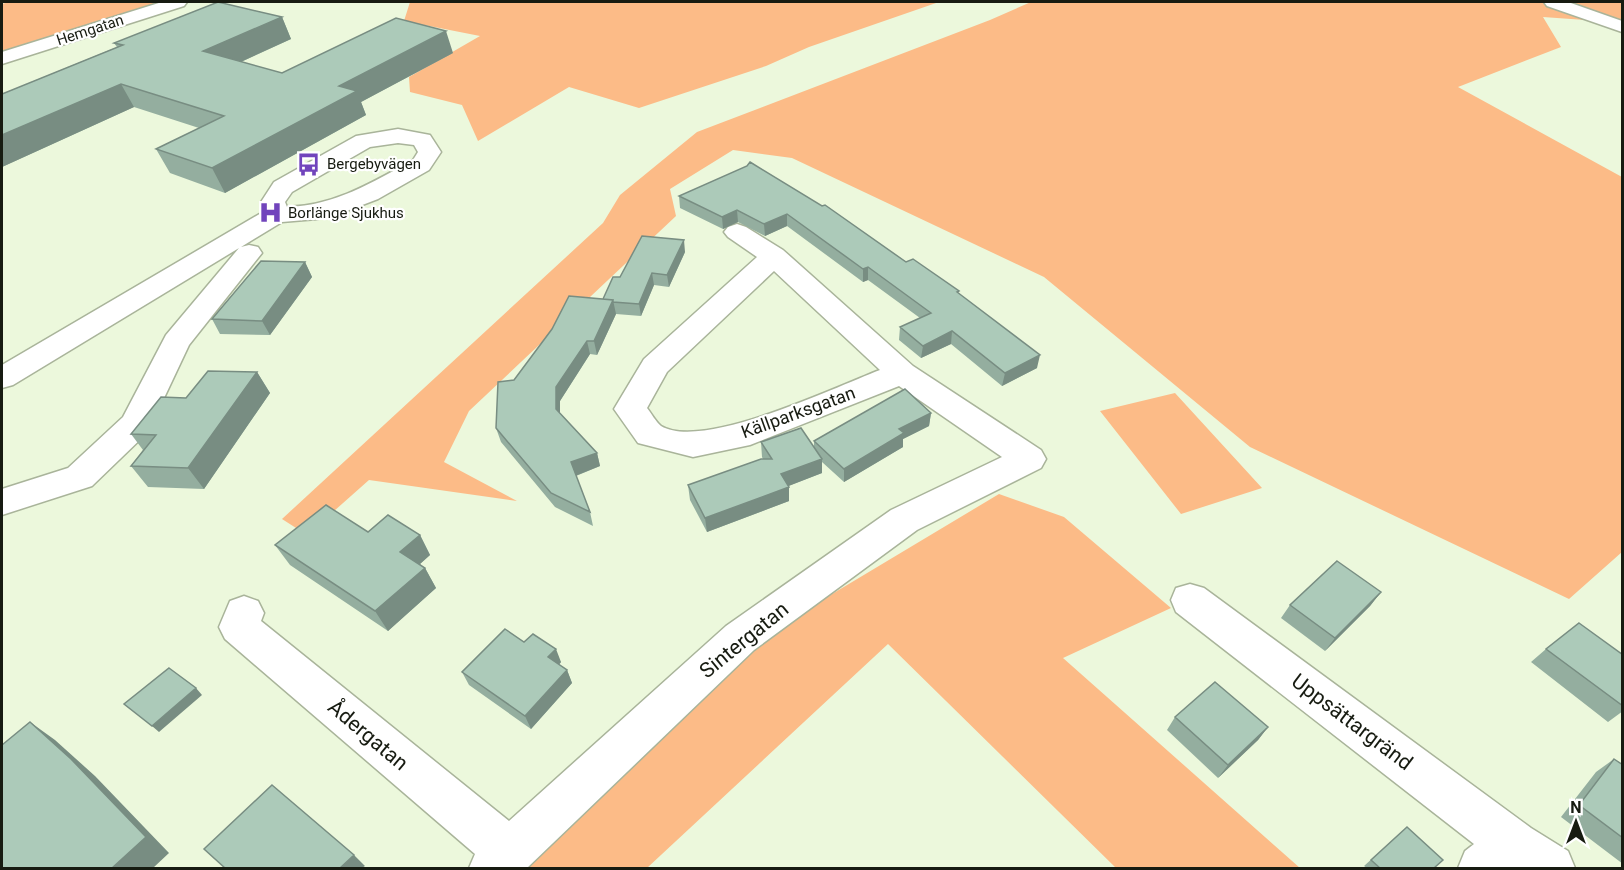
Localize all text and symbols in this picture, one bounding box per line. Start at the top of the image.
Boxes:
street label: Hemgatan [54,11,126,49]
bus stop icon: Bergebyvägen [296,151,322,177]
place label: Bergebyvägen [327,155,421,173]
hospital icon: Borlänge Sjukhus [257,200,283,226]
place label: Borlänge Sjukhus [288,204,404,222]
street label: Källparksgatan [738,382,858,442]
street label: Sintergatan [695,597,793,683]
street label: Uppsättargränd [1287,669,1417,775]
street label: Ådergatan [323,695,413,775]
north arrow [1546,792,1606,852]
text: N [1570,798,1582,817]

